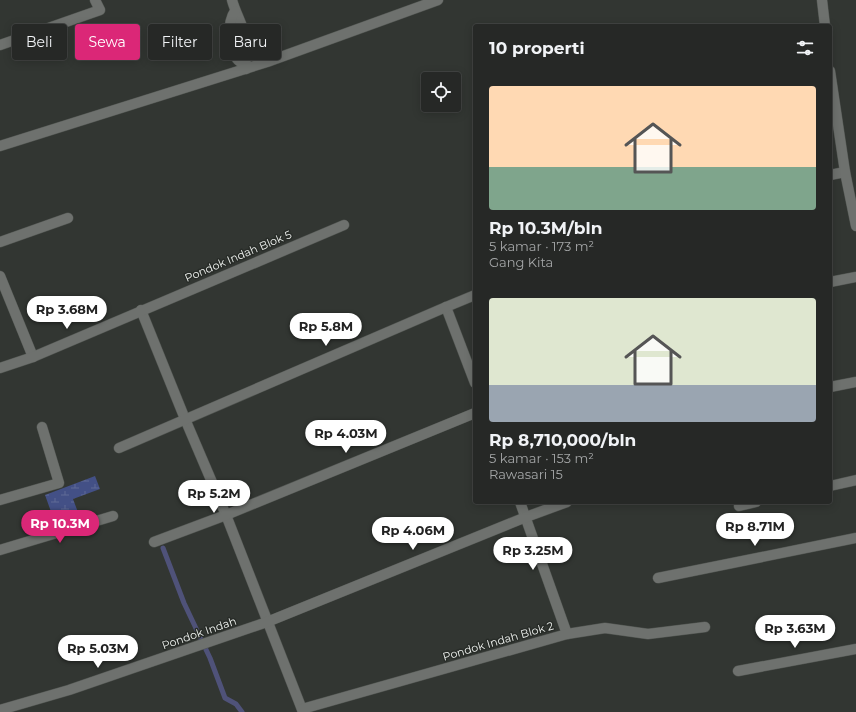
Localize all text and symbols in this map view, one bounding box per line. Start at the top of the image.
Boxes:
chip: Beli [12,24,67,60]
chip: Sewa [75,24,140,60]
chip: Filter [148,24,212,60]
chip: Baru [220,24,281,60]
icon: filters [794,37,816,59]
text: 10 properti [489,38,585,58]
map controls [421,72,461,112]
button: locate [421,72,461,112]
icon: home [617,112,689,184]
text: Rp 10.3M/bln [489,218,602,238]
street label: Pondok Indah Blok 5 [182,227,294,285]
text: 5 kamar · 173 m² [489,238,594,254]
text: Gang Kita [489,254,553,270]
pin: Rp 3.68M [26,296,108,330]
text: Rp 3.68M [36,301,98,317]
pin: Rp 5.8M [289,313,363,347]
text: Rp 5.8M [299,318,353,334]
icon: home [617,324,689,396]
pin: Rp 4.03M [305,420,387,454]
text: Rp 4.03M [314,425,378,441]
text: Rp 8,710,000/bln [489,430,636,450]
text: 5 kamar · 153 m² [489,450,594,466]
text: Rawasari 15 [489,466,563,482]
pin: Rp 5.2M [177,480,251,514]
text: Rp 5.2M [187,485,241,501]
pin: Rp 10.3M [19,510,101,544]
pin: Rp 8.71M [714,513,796,547]
text: Rp 10.3M [30,515,90,531]
pin: Rp 4.06M [372,517,454,551]
text: Rp 8.71M [725,518,785,534]
text: Rp 4.06M [381,522,445,538]
pin: Rp 3.25M [492,537,574,571]
text: Rp 3.25M [502,542,564,558]
street label: Pondok Indah [160,614,238,652]
pin: Rp 3.63M [754,615,836,649]
street label: Pondok Indah Blok 2 [441,618,555,664]
text: Rp 3.63M [764,620,826,636]
pin: Rp 5.03M [57,635,139,669]
text: Rp 5.03M [67,640,129,656]

